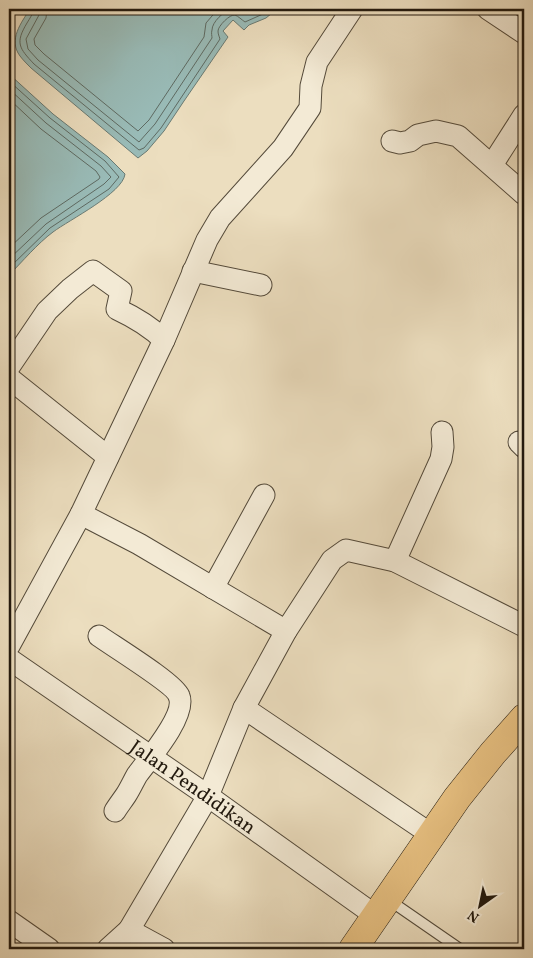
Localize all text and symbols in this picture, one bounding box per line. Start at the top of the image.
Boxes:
street label: Jalan Pendidikan [123,734,261,842]
north arrow [456,880,506,930]
text: N [464,905,483,926]

